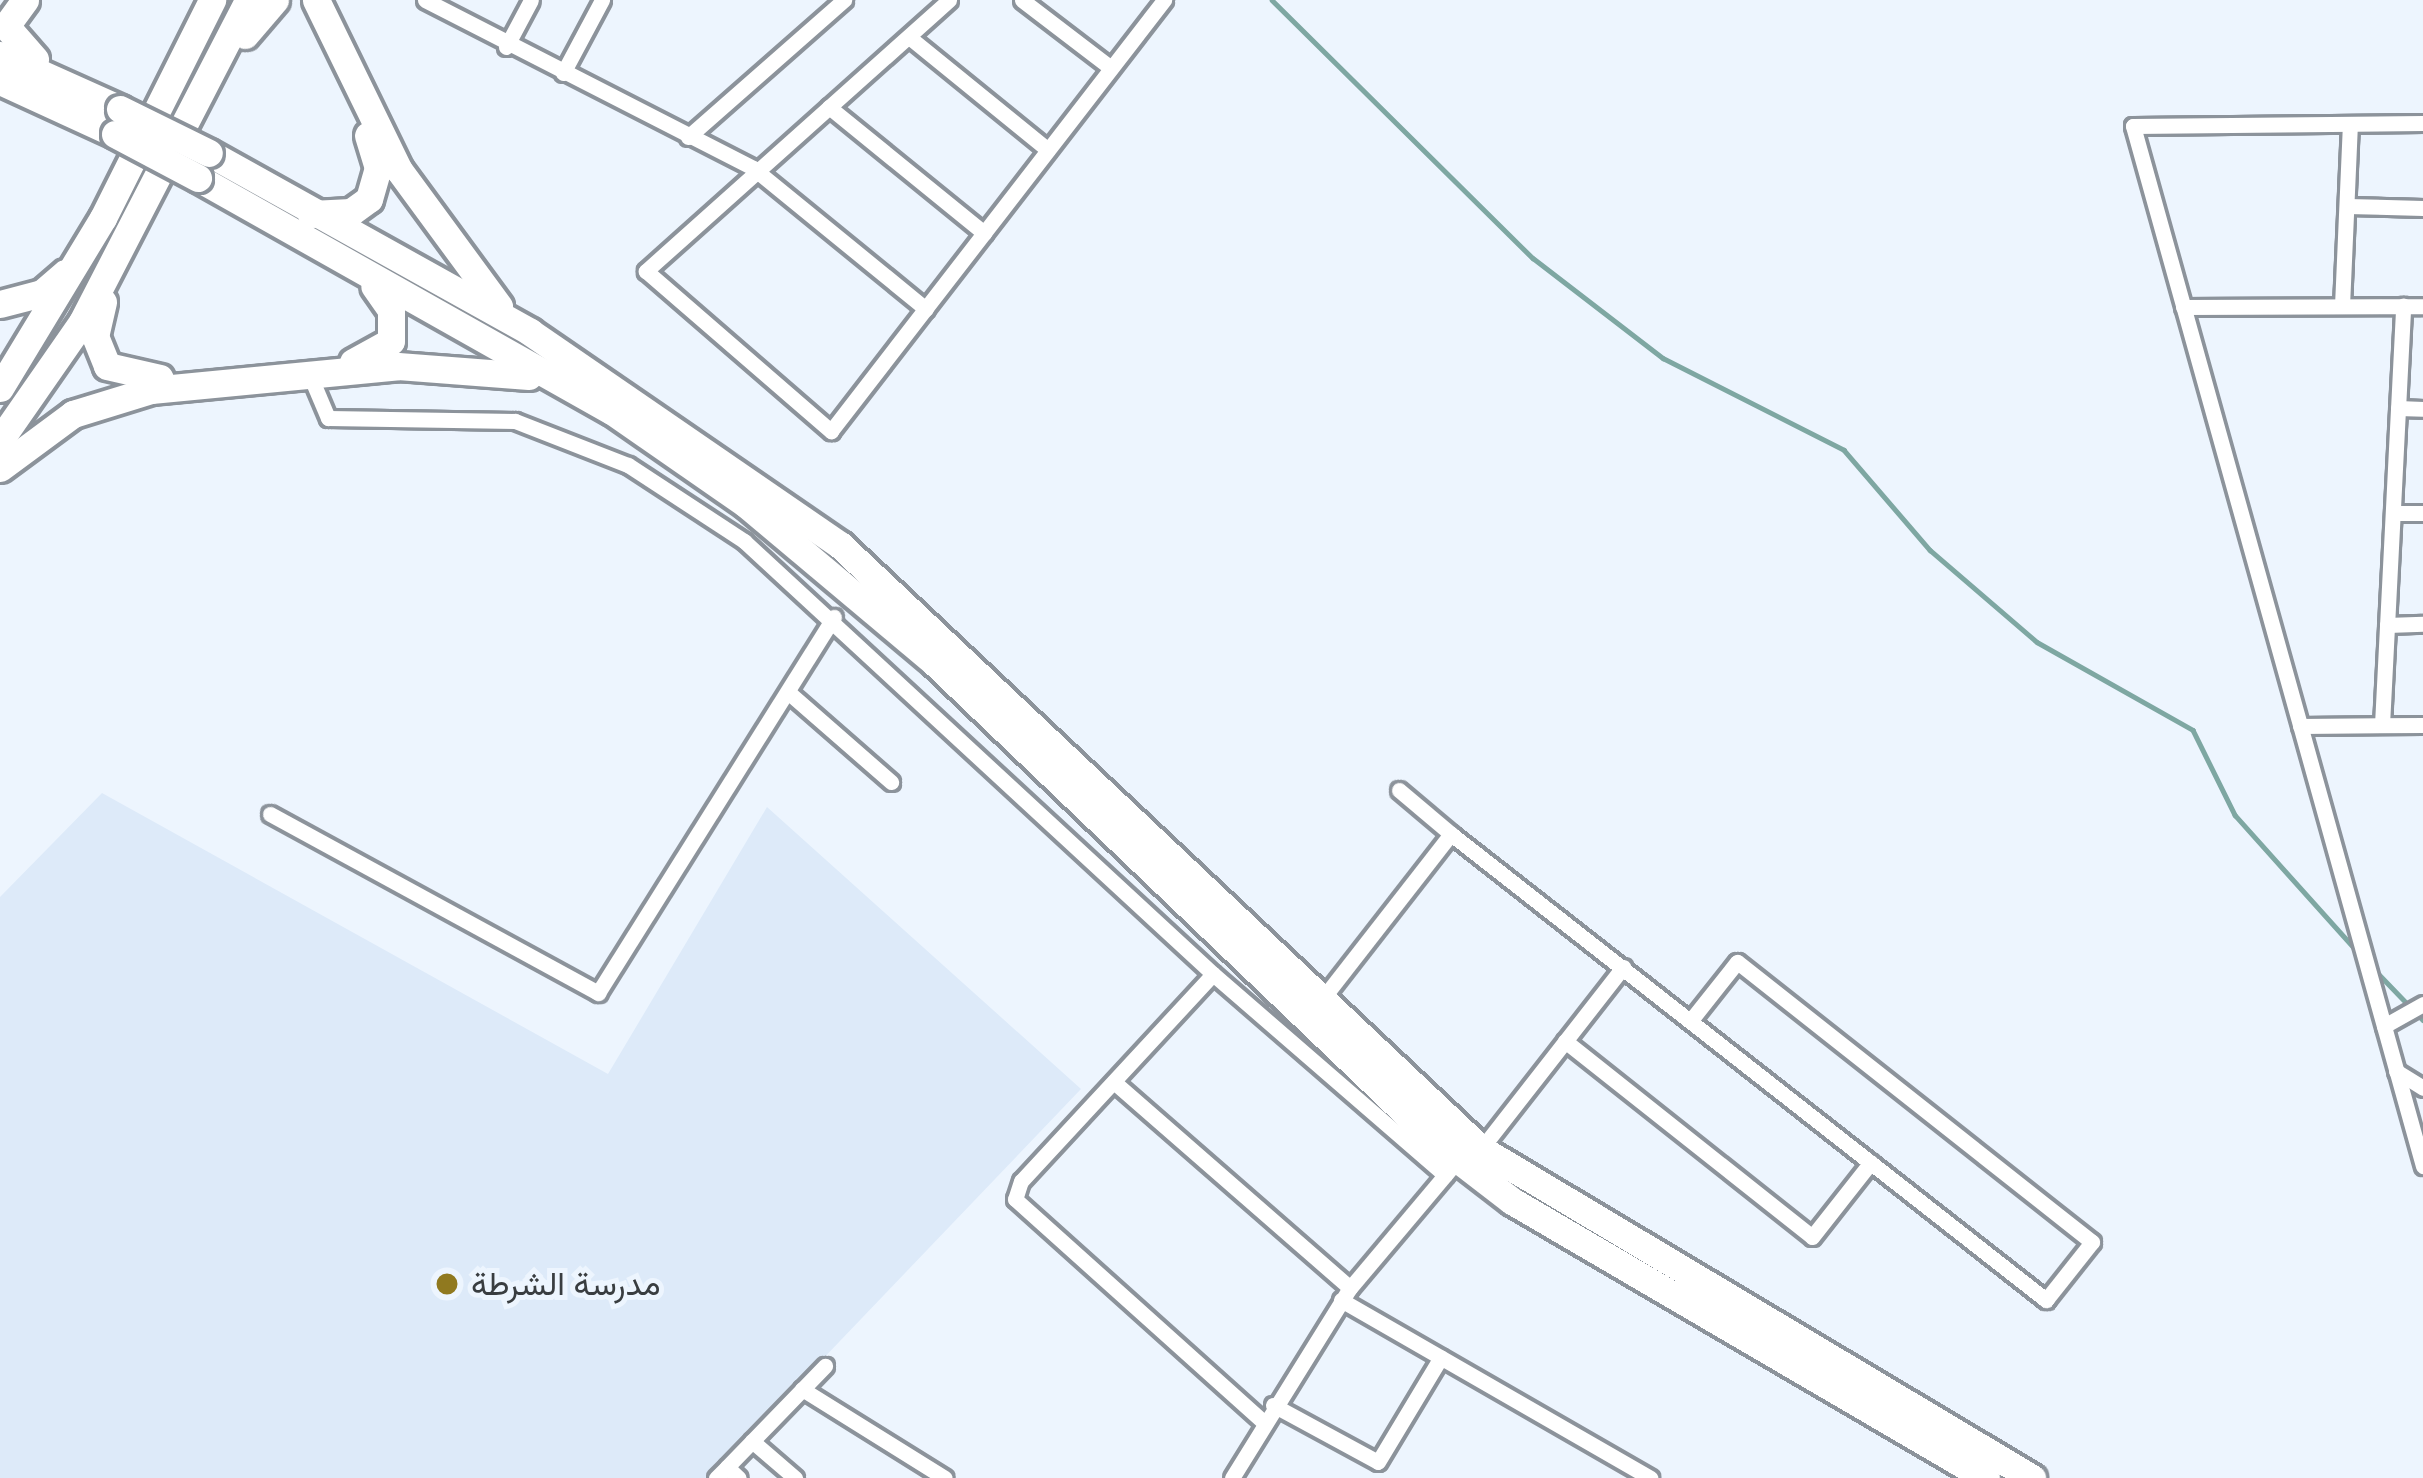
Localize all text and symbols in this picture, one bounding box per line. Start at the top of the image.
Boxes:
place label: مدرسة الشرطة [471,1264,661,1304]
marker: مدرسة الشرطة [434,1271,460,1297]

